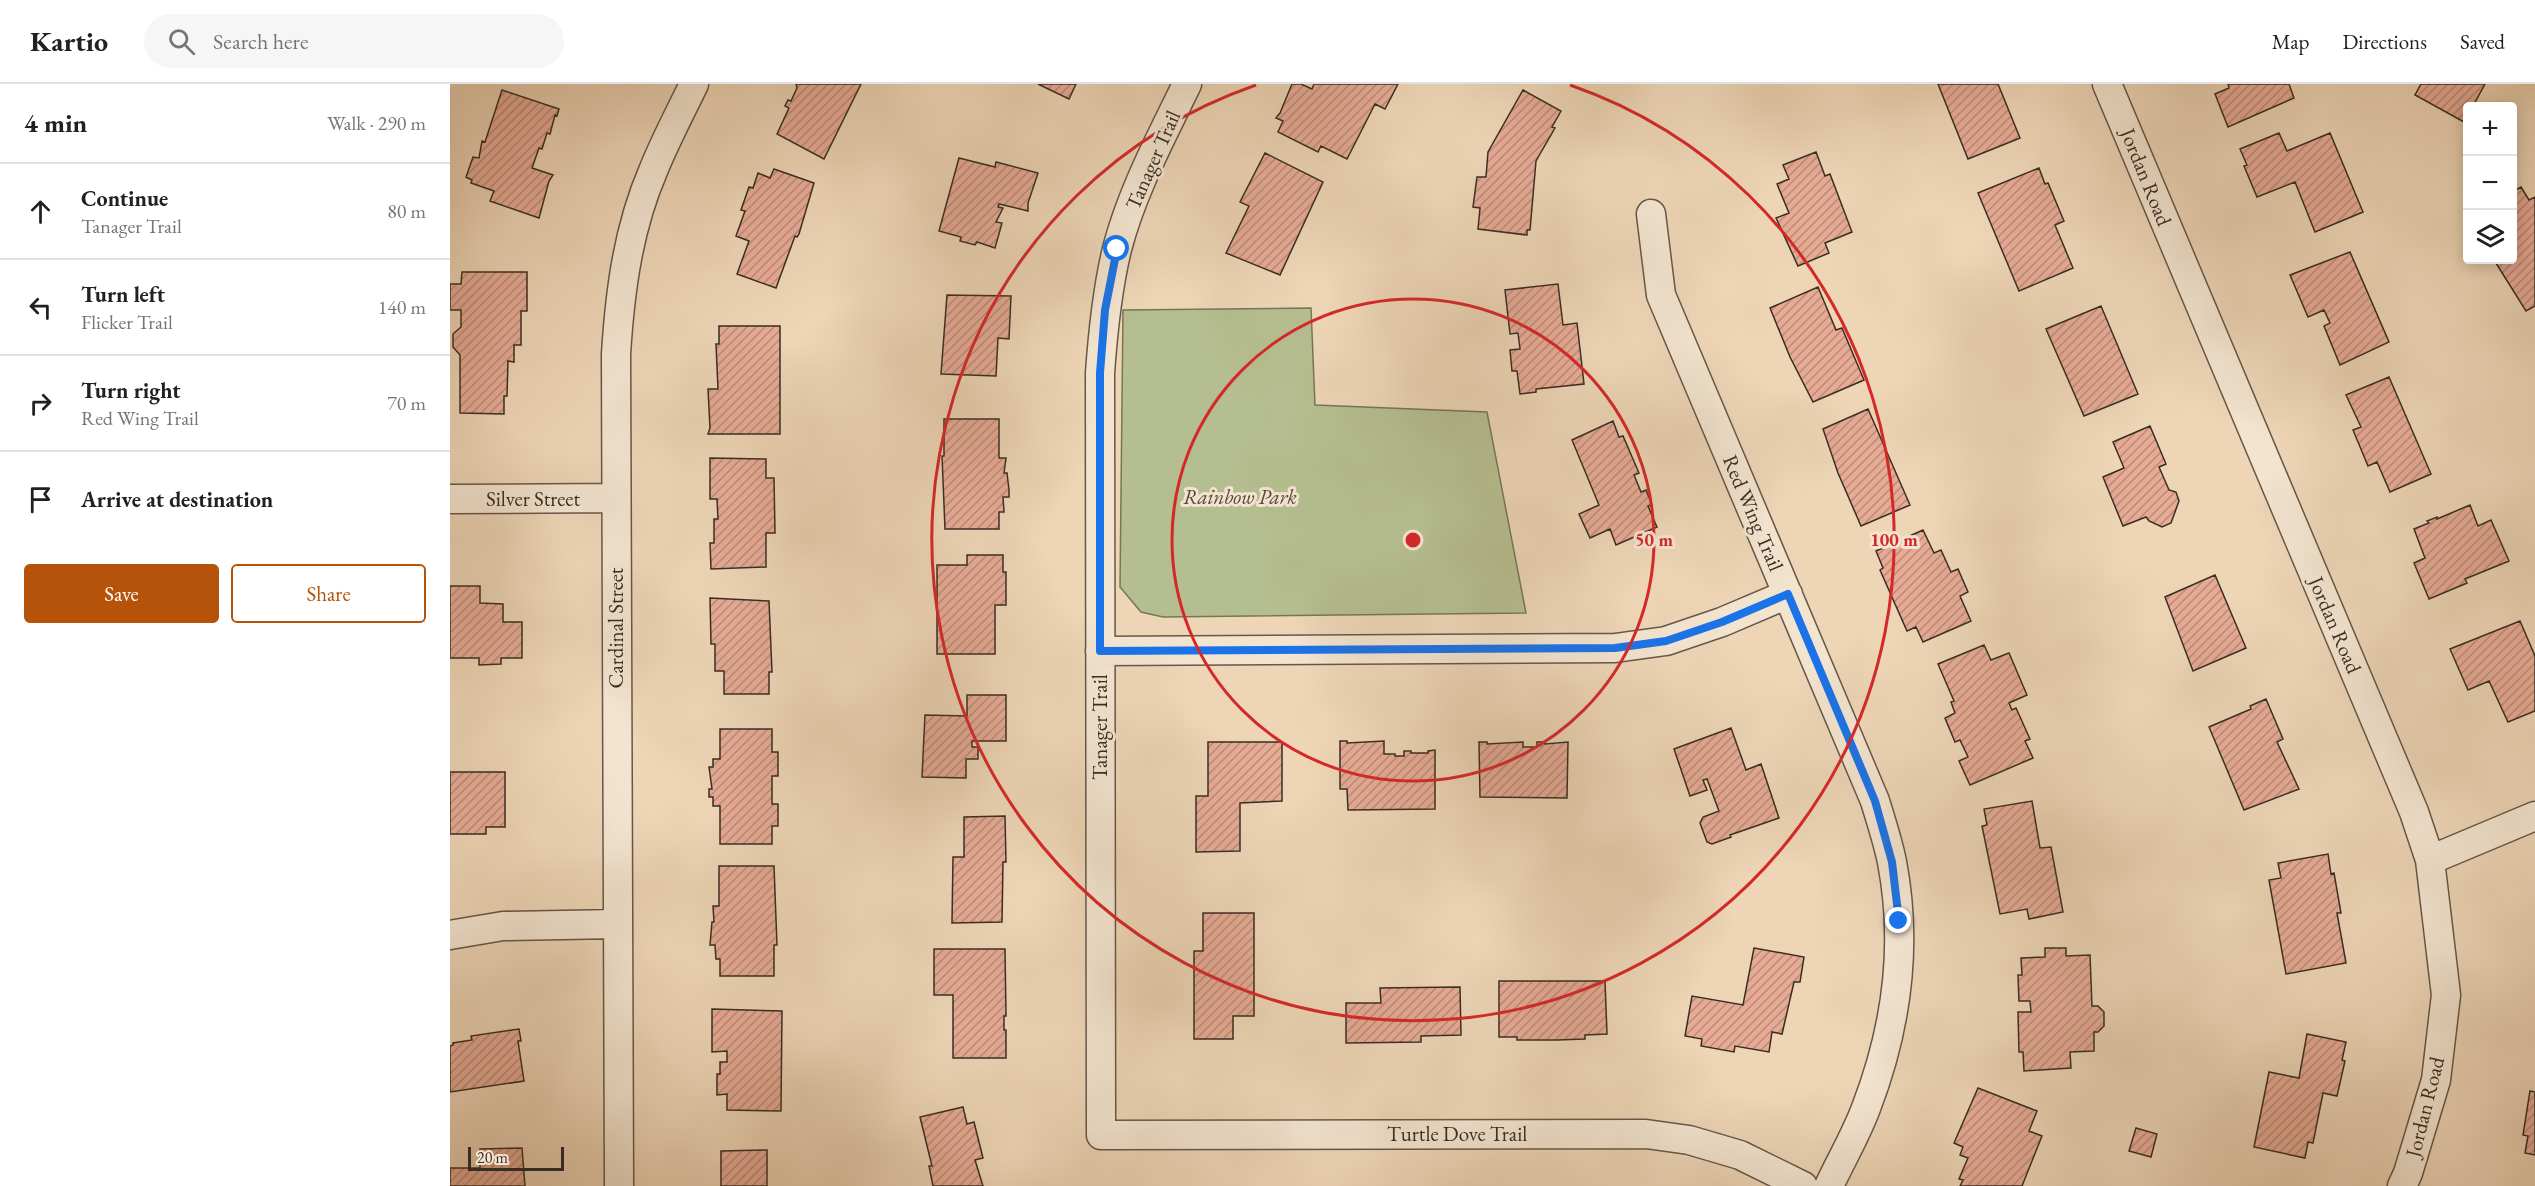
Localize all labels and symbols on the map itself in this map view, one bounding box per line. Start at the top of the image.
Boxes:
street label: Tanager Trail [1119,106,1186,214]
street label: Jordan Road [2114,122,2178,230]
route start [1103,235,1129,261]
street label: Red Wing Trail [1717,451,1790,575]
park label: Rainbow Park [1183,483,1297,510]
street label: Silver Street [486,485,580,512]
text: 50 m [1635,528,1673,551]
text: 100 m [1870,528,1918,551]
centre of rings [1403,530,1423,550]
street label: Cardinal Street [602,567,629,688]
street label: Jordan Road [2302,570,2368,678]
street label: Tanager Trail [1086,674,1113,780]
route end [1885,907,1911,933]
street label: Jordan Road [2398,1053,2450,1162]
street label: Turtle Dove Trail [1387,1120,1527,1147]
scale bar [468,1144,564,1172]

